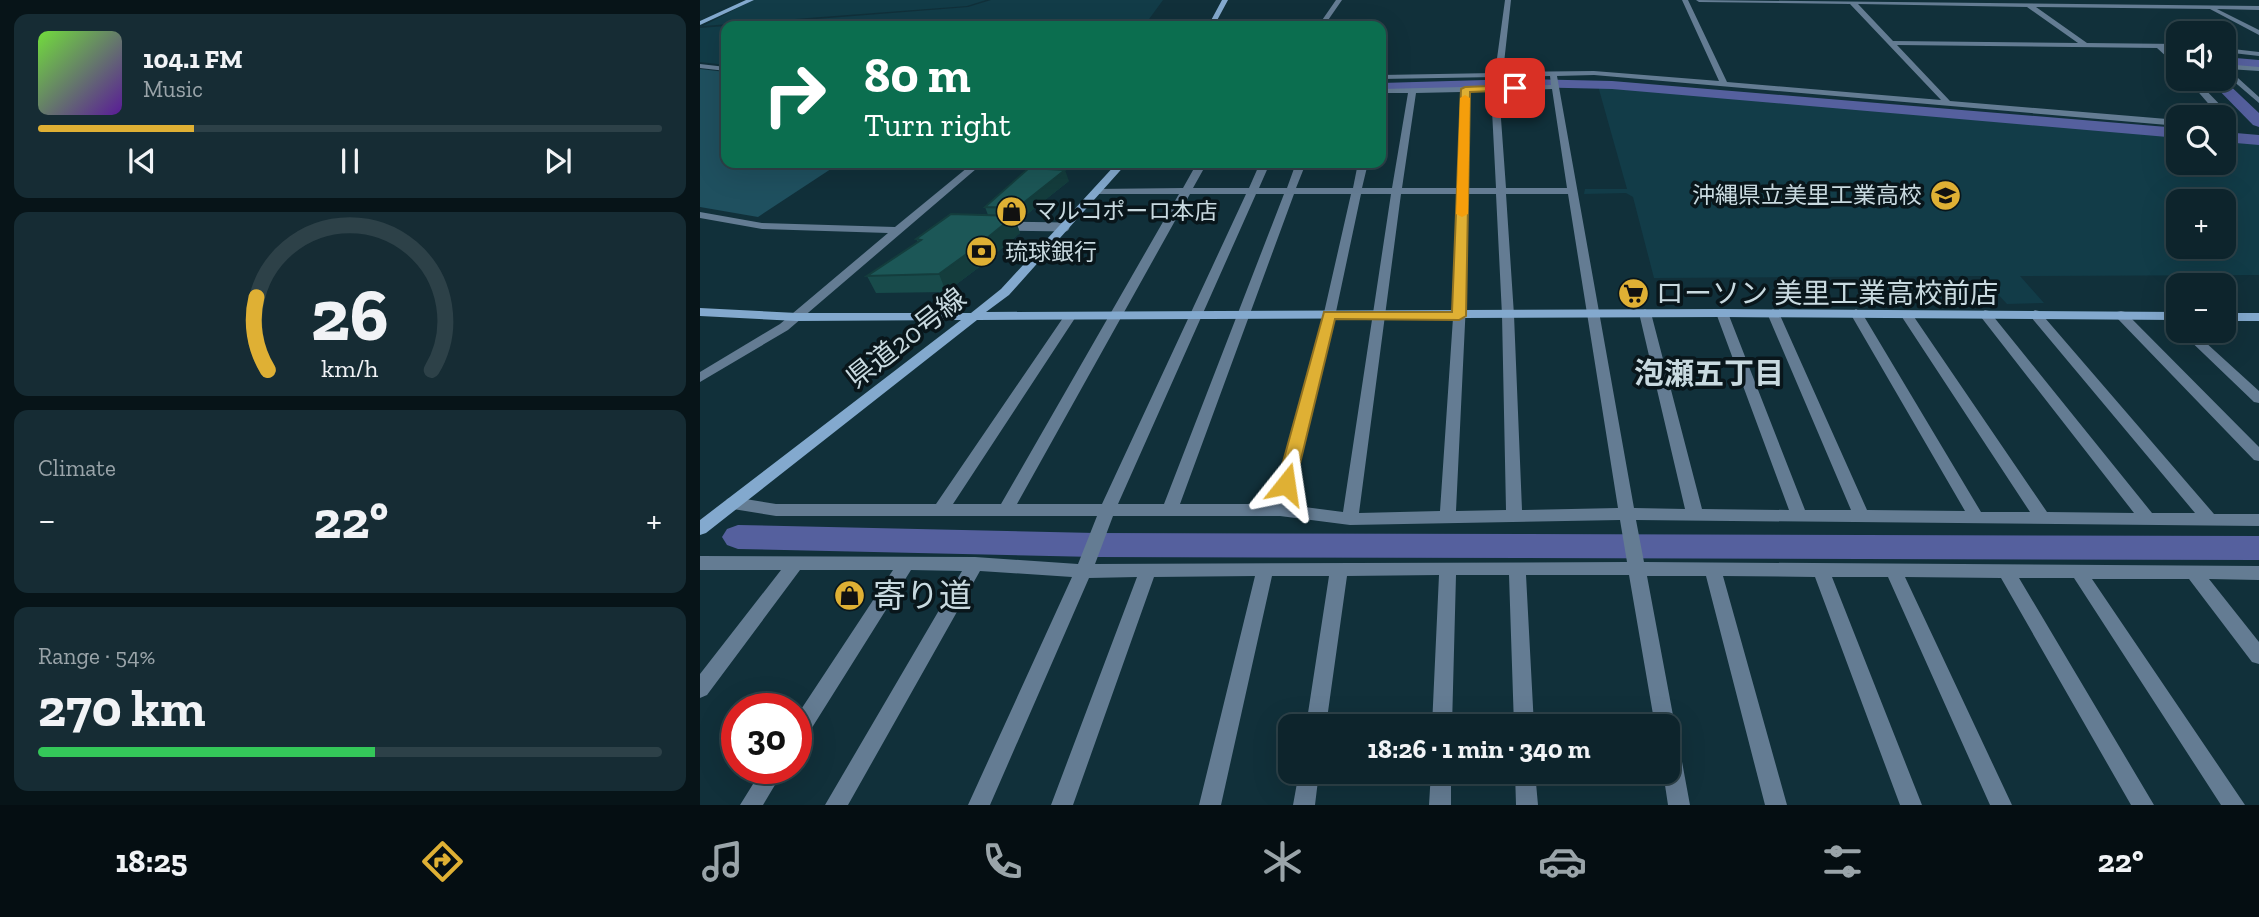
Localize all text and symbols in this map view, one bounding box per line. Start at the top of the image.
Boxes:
map controls [2166,21,2236,343]
button: sound [2166,21,2236,91]
text: 104.1 FM [143,43,243,75]
text: 80 m [864,46,971,105]
icon: right [749,49,840,140]
pin [1485,58,1545,118]
icon: arrive [1496,69,1534,107]
text: Music [143,75,203,103]
button: search [2166,105,2236,175]
text: Turn right [864,106,1011,144]
icon: previous [123,142,161,180]
icon: pause [331,142,369,180]
icon: next [539,142,577,180]
school or university icon: 沖縄県立美里工業高校 [1928,178,1962,212]
place label: 沖縄県立美里工業高校 [1692,181,1922,209]
button: + [2166,189,2236,259]
shop icon: マルコポーロ本店 [994,194,1028,228]
place label: マルコポーロ本店 [1034,197,1218,225]
bank icon: 琉球銀行 [965,235,999,269]
place label: 琉球銀行 [1005,238,1097,266]
text: 26 [311,271,389,359]
button: − [2166,273,2236,343]
supermarket icon: ローソン 美里工業高校前店 [1616,276,1650,310]
place label: ローソン 美里工業高校前店 [1656,277,1998,310]
street label: 県道20号線 [840,281,972,395]
text: km/h [321,352,379,382]
district label: 泡瀬五丁目 [1634,356,1784,392]
position arrow [1249,447,1323,521]
text: Climate [38,454,116,482]
text: 22° [314,489,388,551]
text: − [38,497,56,543]
text: + [646,497,662,543]
place label: 寄り道 [873,576,972,615]
shop icon: 寄り道 [833,578,867,612]
text: Range · 54% [38,642,155,670]
text: 270 km [38,677,206,739]
speed limit sign: 30 [721,693,812,784]
text: 18:26 · 1 min · 340 m [1368,733,1590,765]
icon: directions [418,837,467,886]
icon: music [698,837,747,886]
icon: phone [978,837,1027,886]
icon: climate [1258,837,1307,886]
icon: car [1538,837,1587,886]
icon: filters [1818,837,1867,886]
text: 18:25 [115,842,187,880]
text: 22° [2098,842,2144,880]

